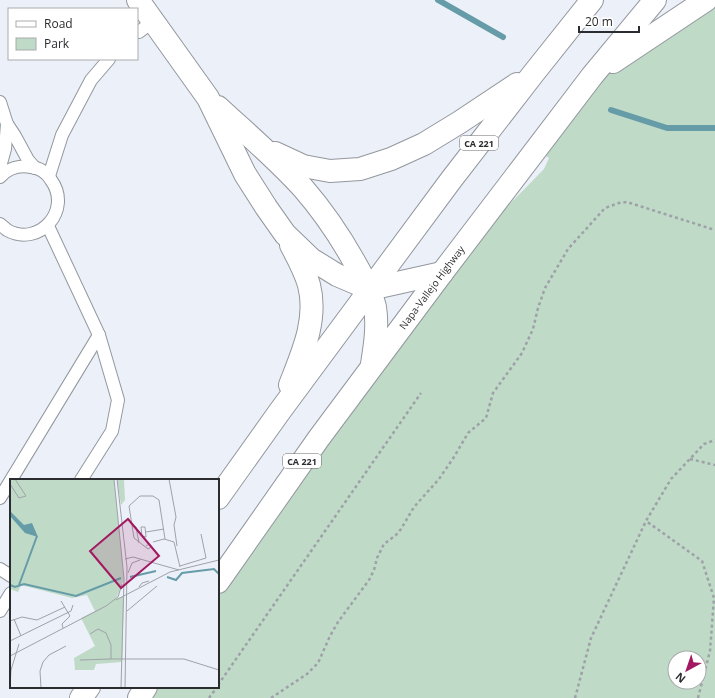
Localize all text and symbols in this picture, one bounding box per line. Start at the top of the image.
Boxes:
legend [8,8,138,60]
scale bar [579,8,639,34]
text: 20 m [585,13,613,30]
text: Road [44,15,73,32]
text: Park [44,35,70,52]
road number: CA 221 [460,136,498,150]
street label: Napa-Vallejo Highway [396,242,468,332]
road number: CA 221 [283,454,321,468]
inset map [10,479,219,688]
north arrow [667,650,707,690]
text: N [672,669,689,687]

